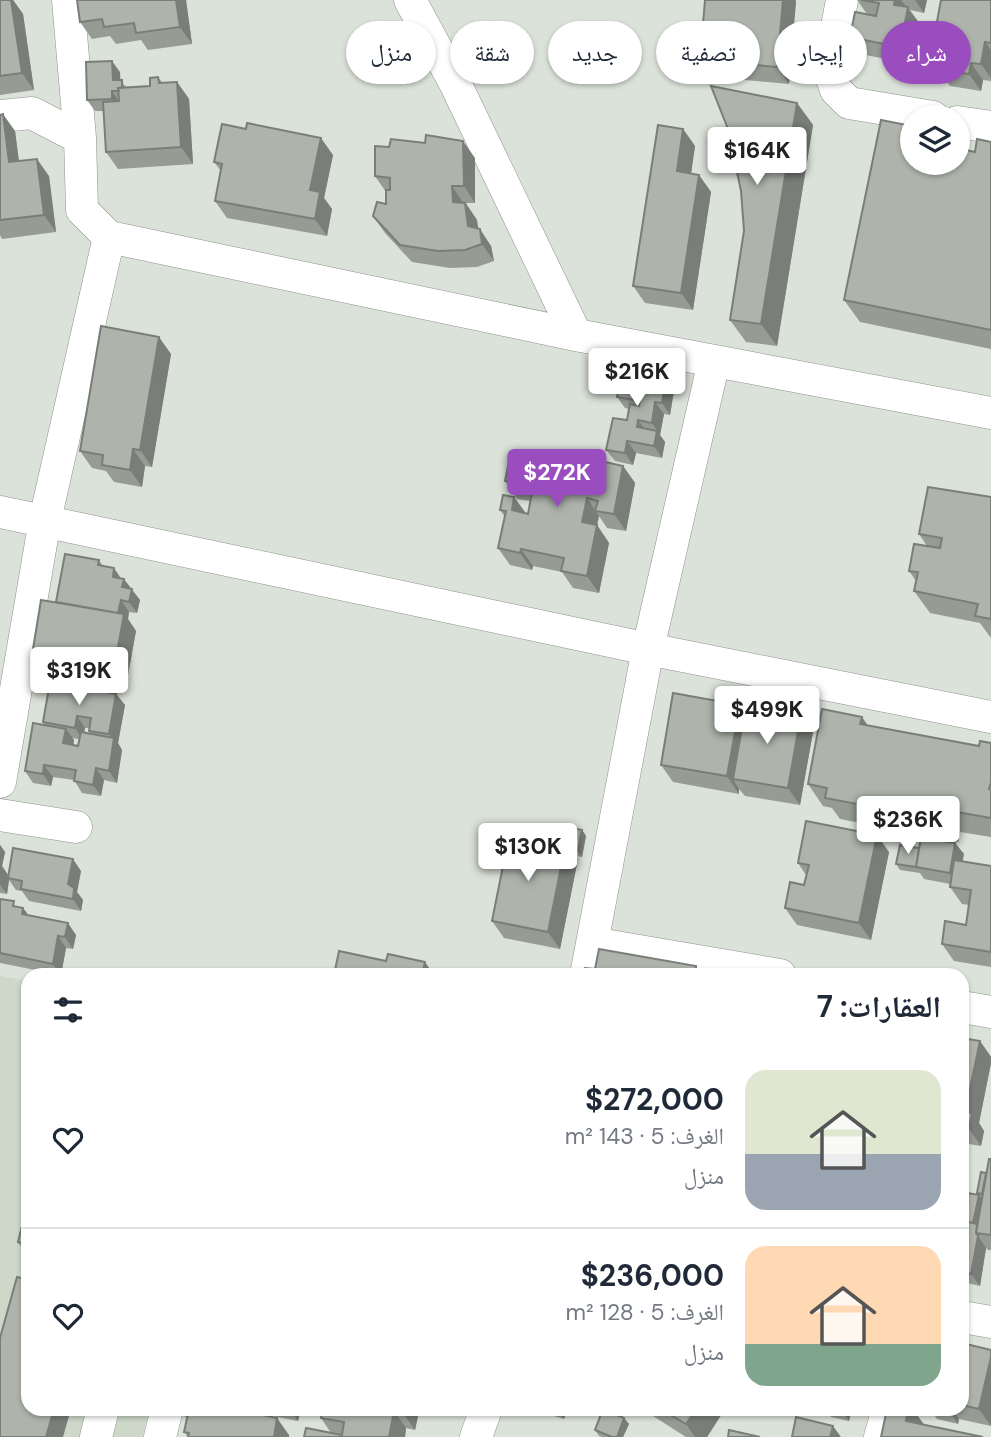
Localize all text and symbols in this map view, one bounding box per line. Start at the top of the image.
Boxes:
chip: منزل [346,21,436,84]
chip: شقة [450,21,534,84]
chip: جديد [548,21,642,84]
chip: تصفية [656,21,760,84]
chip: إيجار [774,21,867,84]
chip: شراء [881,21,971,84]
map controls [900,105,970,175]
button: layers [900,105,970,175]
pin: $164K [708,128,806,187]
text: $164K [724,135,790,165]
pin: $216K [588,348,686,408]
text: $216K [604,356,670,386]
pin: $272K [508,449,606,509]
text: $272K [523,457,591,487]
pin: $319K [30,648,128,707]
text: $319K [46,655,112,685]
pin: $499K [718,686,816,746]
text: $499K [730,694,804,724]
pin: $236K [859,796,957,856]
text: $236K [873,804,943,834]
pin: $130K [479,824,577,883]
text: $130K [494,831,562,861]
text: العقارات: 7 [817,987,941,1026]
icon: filters [49,991,87,1029]
text: $272,000 [585,1080,724,1119]
icon: home [801,1098,885,1182]
icon: heart [49,1121,87,1159]
text: الغرف: 5 · 143 m² [565,1121,724,1151]
text: منزل [684,1161,724,1191]
text: $236,000 [581,1256,724,1295]
icon: home [801,1274,885,1358]
icon: heart [49,1297,87,1335]
text: الغرف: 5 · 128 m² [565,1297,724,1327]
text: منزل [684,1337,724,1367]

